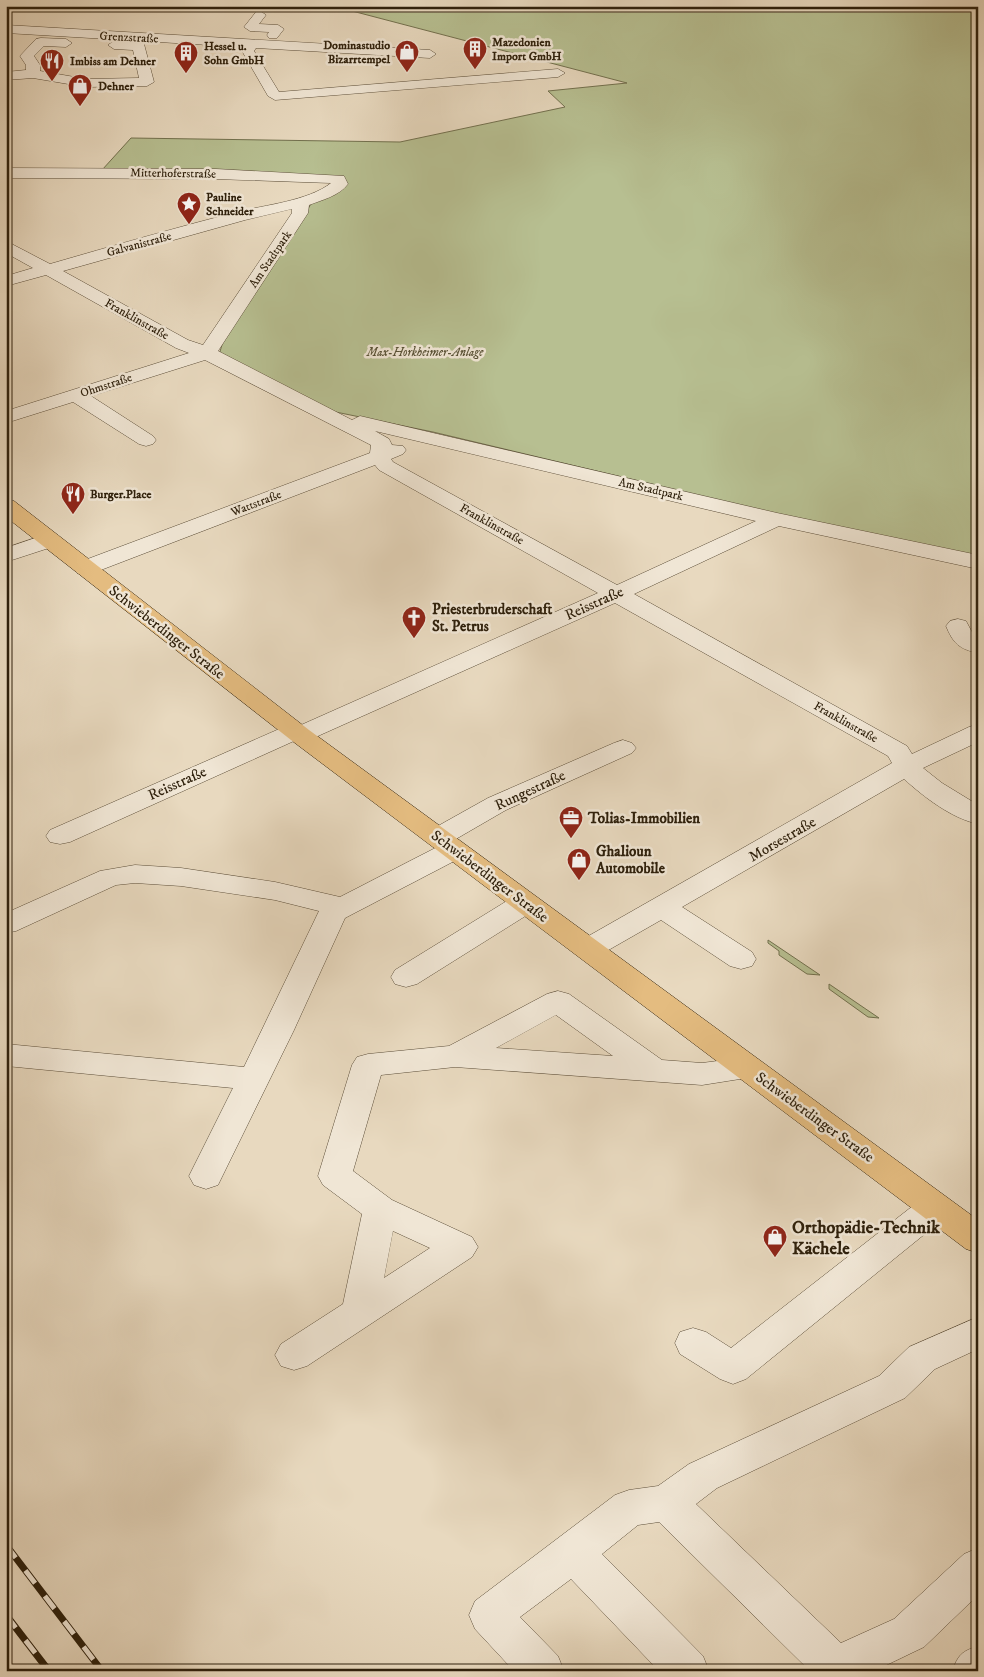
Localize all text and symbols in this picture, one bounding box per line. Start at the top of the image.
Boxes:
street label: Grenzstraße [99,28,159,47]
place label: Mazedonien Import GmbH [492,35,562,64]
building icon: Mazedonien Import GmbH [462,36,488,70]
place label: Dominastudio Bizarrtempel [323,38,390,67]
place label: Hessel u. Sohn GmbH [204,39,264,68]
shop icon: Dominastudio Bizarrtempel [394,39,420,73]
building icon: Hessel u. Sohn GmbH [173,40,199,74]
restaurant icon: Imbiss am Dehner [39,48,65,82]
place label: Imbiss am Dehner [70,54,156,69]
shop icon: Dehner [67,73,93,107]
place label: Dehner [98,79,134,94]
street label: Mitterhoferstraße [130,165,216,182]
place label: Pauline Schneider [206,190,254,219]
place icon: Pauline Schneider [176,191,202,225]
street label: Am Stadtpark [246,228,295,291]
street label: Galvanistraße [105,229,173,260]
street label: Franklinstraße [102,296,172,343]
park label: Max-Horkheimer-Anlage [366,345,484,360]
street label: Ohmstraße [78,370,134,401]
street label: Am Stadtpark [617,475,685,504]
restaurant icon: Burger.Place [60,481,86,515]
place label: Burger.Place [90,487,152,502]
street label: Wattstraße [228,487,283,520]
street label: Franklinstraße [457,501,527,548]
street label: Schwieberdinger Straße [105,581,228,684]
street label: Reisstraße [562,582,626,625]
place label: Priesterbruderschaft St. Petrus [432,600,553,636]
church icon: Priesterbruderschaft St. Petrus [401,605,427,639]
street label: Franklinstraße [811,699,881,746]
street label: Reisstraße [145,762,209,805]
street label: Rungestraße [492,766,568,815]
office icon: Tolias-Immobilien [558,805,584,839]
place label: Tolias-Immobilien [587,809,700,828]
street label: Morsestraße [745,813,819,866]
street label: Schwieberdinger Straße [427,826,552,927]
place label: Ghalioun Automobile [595,842,666,878]
shop icon: Ghalioun Automobile [566,847,592,881]
street label: Schwieberdinger Straße [752,1068,878,1167]
place label: Orthopädie-Technik Kächele [792,1217,941,1260]
shop icon: Orthopädie-Technik Kächele [762,1224,788,1258]

